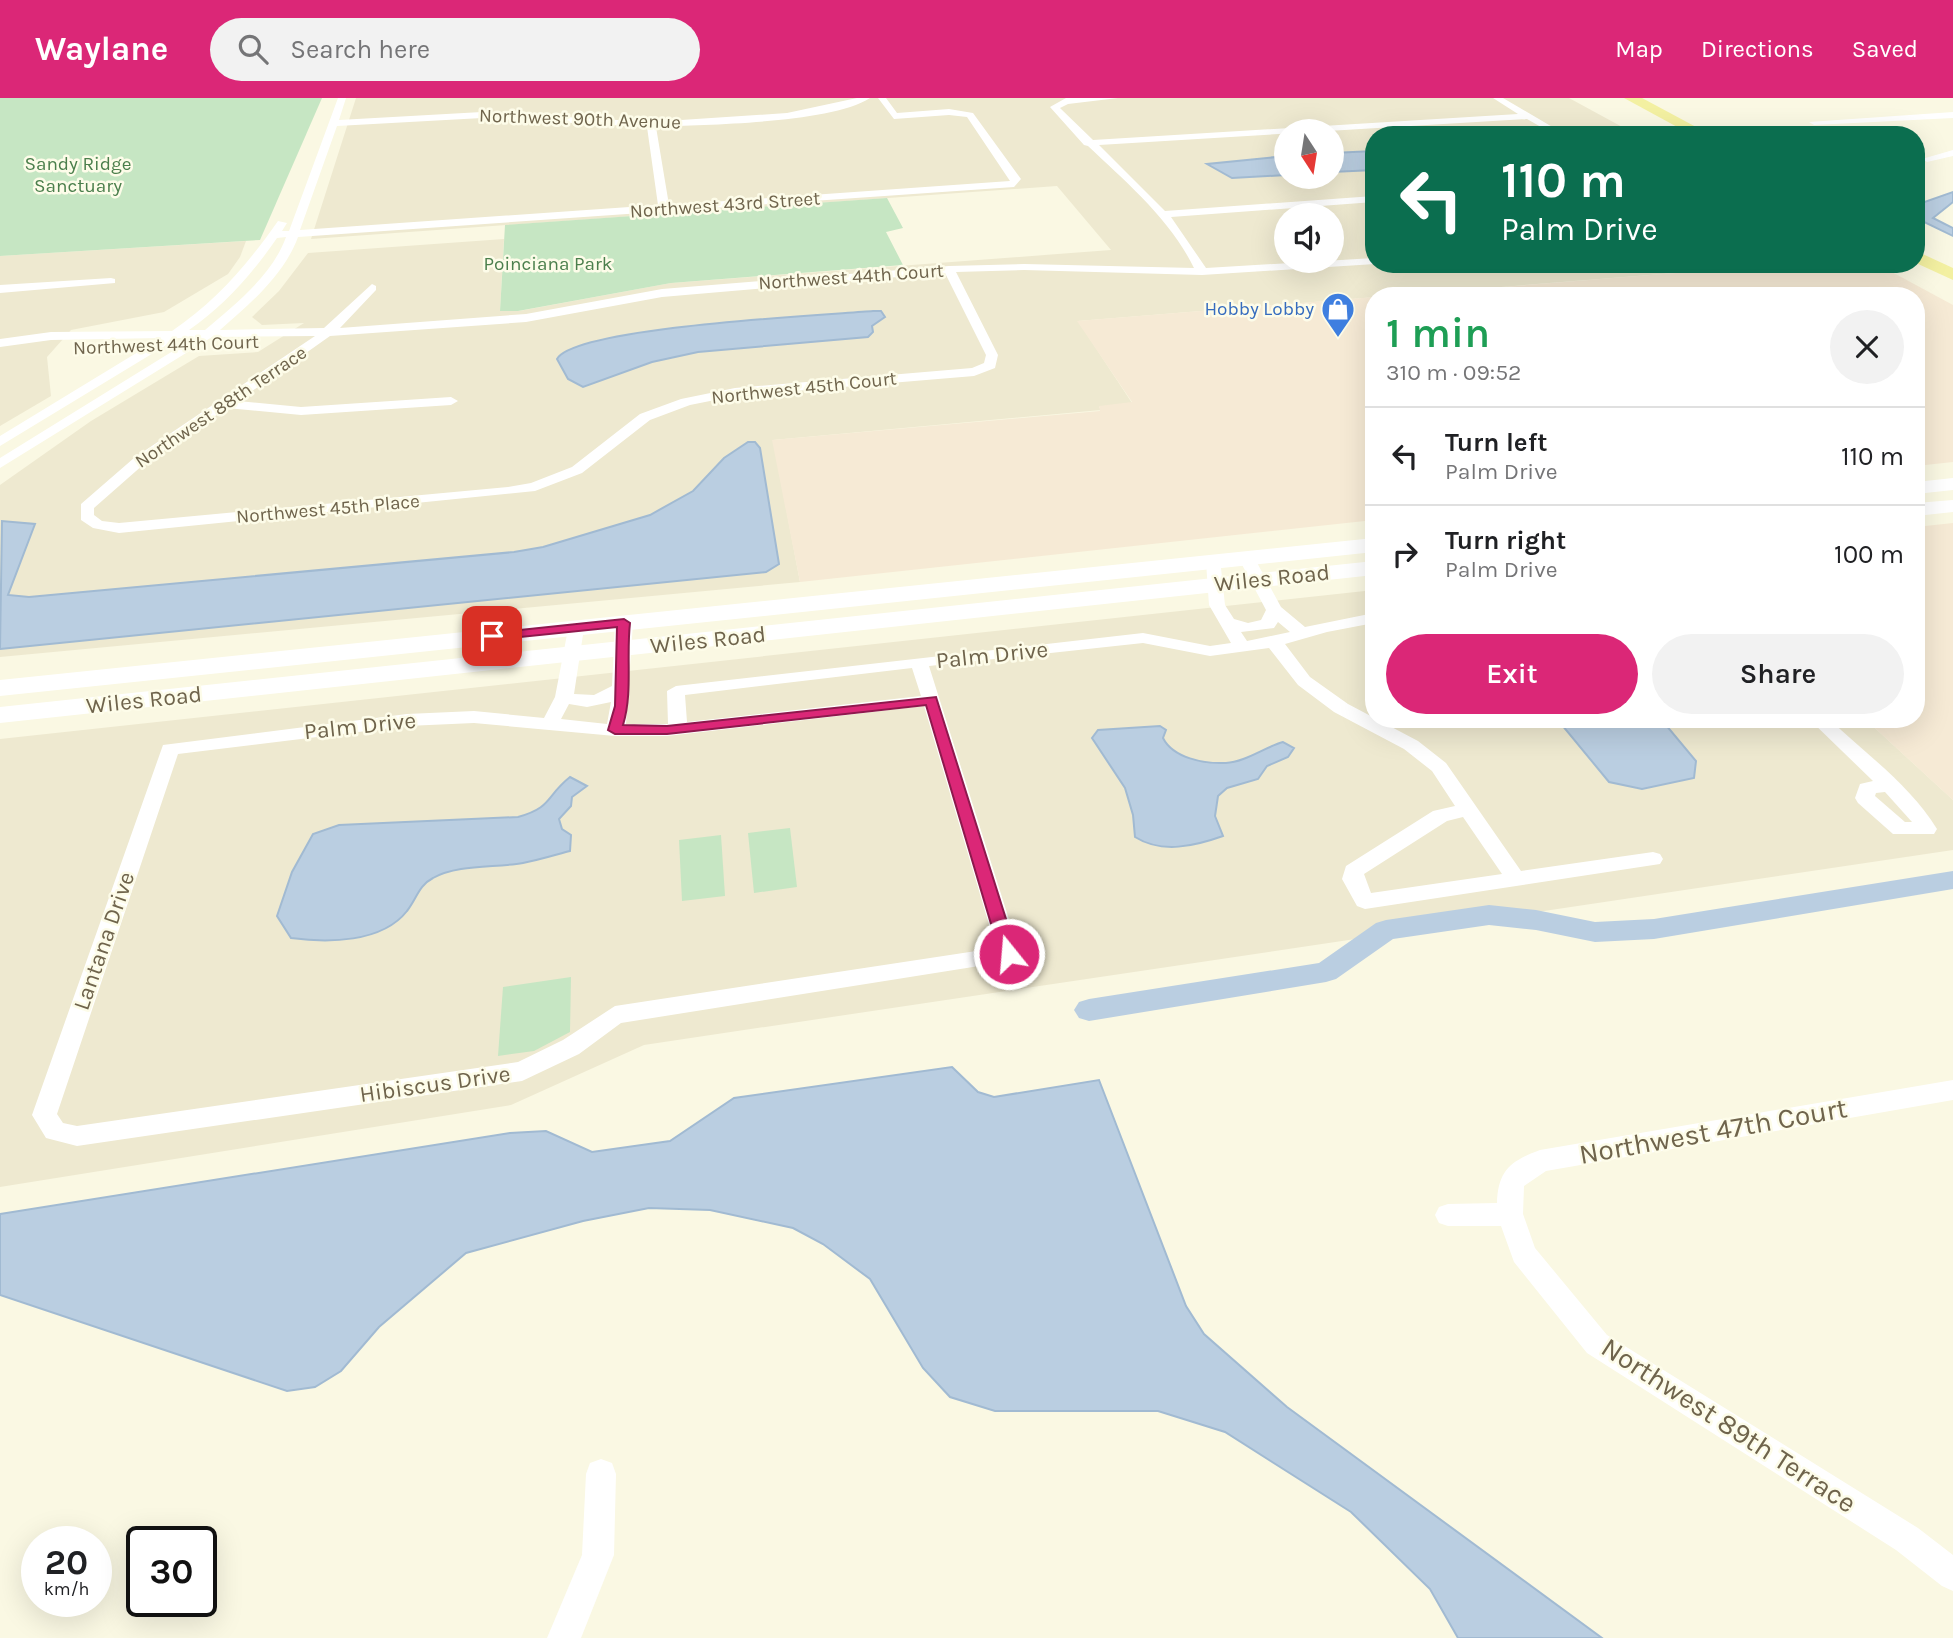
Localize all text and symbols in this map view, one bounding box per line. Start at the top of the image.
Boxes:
search box [210,18,700,81]
text: Waylane [35,30,168,68]
icon: search [234,30,272,68]
text: Search here [290,34,430,65]
text: Map [1615,35,1663,63]
text: Directions [1701,35,1814,63]
text: Saved [1852,35,1918,63]
street label: Northwest 90th Avenue [479,104,681,134]
north arrow [1274,119,1344,189]
map controls [1274,119,1344,273]
text: 110 m [1501,152,1626,209]
park label: Sandy Ridge Sanctuary [24,153,132,197]
icon: left [1386,154,1477,245]
street label: Northwest 43rd Street [629,187,821,223]
button: sound [1274,203,1344,273]
text: Palm Drive [1501,211,1658,248]
park label: Poinciana Park [484,253,613,275]
street label: Northwest 44th Court [757,260,945,294]
shop icon: Hobby Lobby [1319,290,1357,339]
place label: Hobby Lobby [1204,298,1314,320]
text: 1 min [1386,308,1490,358]
button: close [1830,310,1904,384]
street label: Northwest 44th Court [73,331,259,359]
street label: Northwest 88th Terrace [131,341,311,473]
text: 310 m · 09:52 [1386,359,1521,386]
street label: Northwest 45th Court [710,367,898,409]
text: Turn left [1445,427,1547,458]
icon: left [1386,437,1424,475]
text: 110 m [1841,441,1904,472]
text: Palm Drive [1445,458,1558,485]
street label: Northwest 45th Place [235,490,421,528]
text: Turn right [1445,525,1566,556]
icon: right [1386,535,1424,573]
text: 100 m [1834,539,1904,570]
text: Palm Drive [1445,556,1558,583]
street label: Wiles Road [1213,559,1331,597]
pin [462,606,522,666]
icon: arrive [473,617,511,655]
street label: Wiles Road [649,621,767,659]
button: Exit [1386,634,1638,714]
button: Share [1652,634,1904,714]
street label: Palm Drive [935,636,1049,674]
street label: Wiles Road [85,681,203,719]
street label: Palm Drive [303,707,417,745]
street label: Lantana Drive [68,868,140,1014]
position arrow [972,917,1046,991]
street label: Hibiscus Drive [358,1060,512,1108]
street label: Northwest 47th Court [1576,1091,1850,1171]
street label: Northwest 89th Terrace [1596,1330,1862,1520]
speed limit sign: 30 [126,1526,217,1617]
text: 20 [45,1542,88,1583]
text: km/h [44,1578,89,1600]

